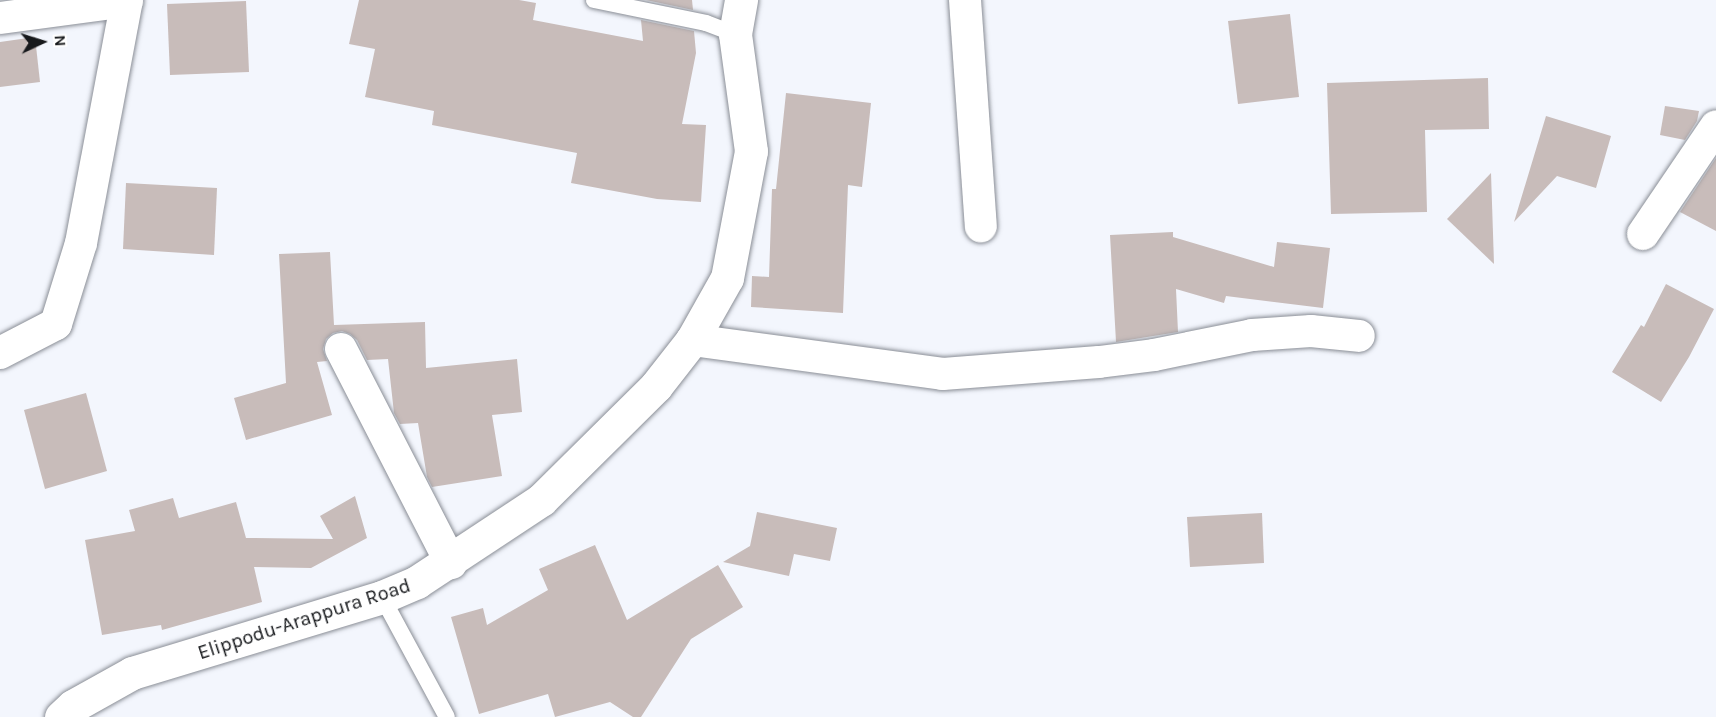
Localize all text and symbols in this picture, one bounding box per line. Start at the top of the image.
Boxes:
north arrow [12,12,72,72]
text: N [51,34,70,47]
street label: Elippodu-Arappura Road [195,573,413,665]

